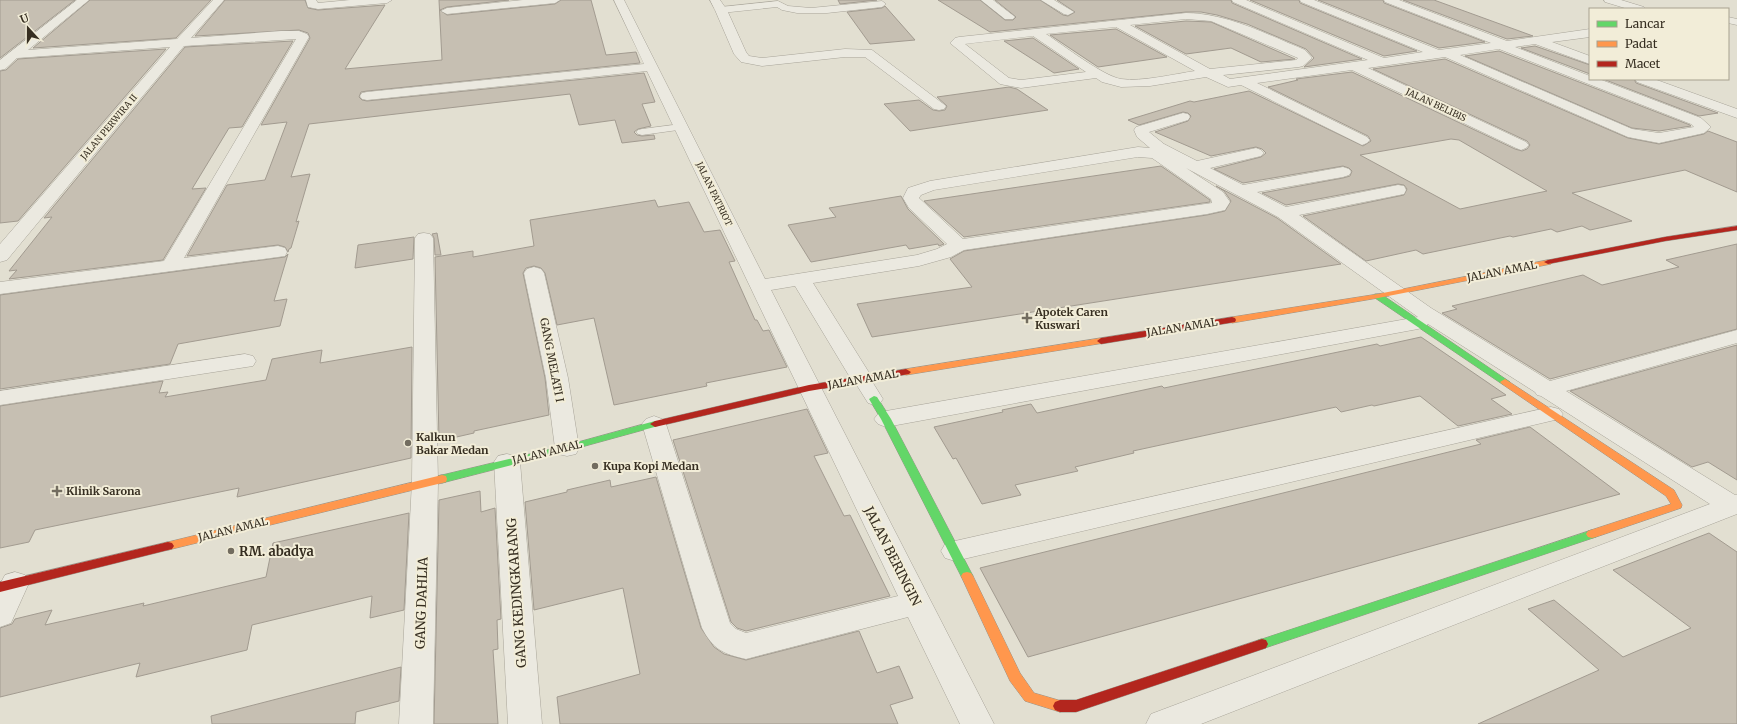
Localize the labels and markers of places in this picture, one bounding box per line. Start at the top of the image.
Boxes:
place label: Apotek Caren Kuswari [1034,305,1108,332]
marker: Apotek Caren Kuswari [1022,313,1032,323]
place label: Kalkun Bakar Medan [416,430,489,457]
marker: Kalkun Bakar Medan [403,438,413,448]
place label: Kupa Kopi Medan [603,459,700,473]
marker: Kupa Kopi Medan [590,461,600,471]
place label: Klinik Sarona [66,484,141,498]
marker: Klinik Sarona [51,485,63,497]
place label: RM. abadya [239,543,314,560]
marker: RM. abadya [226,546,236,556]

